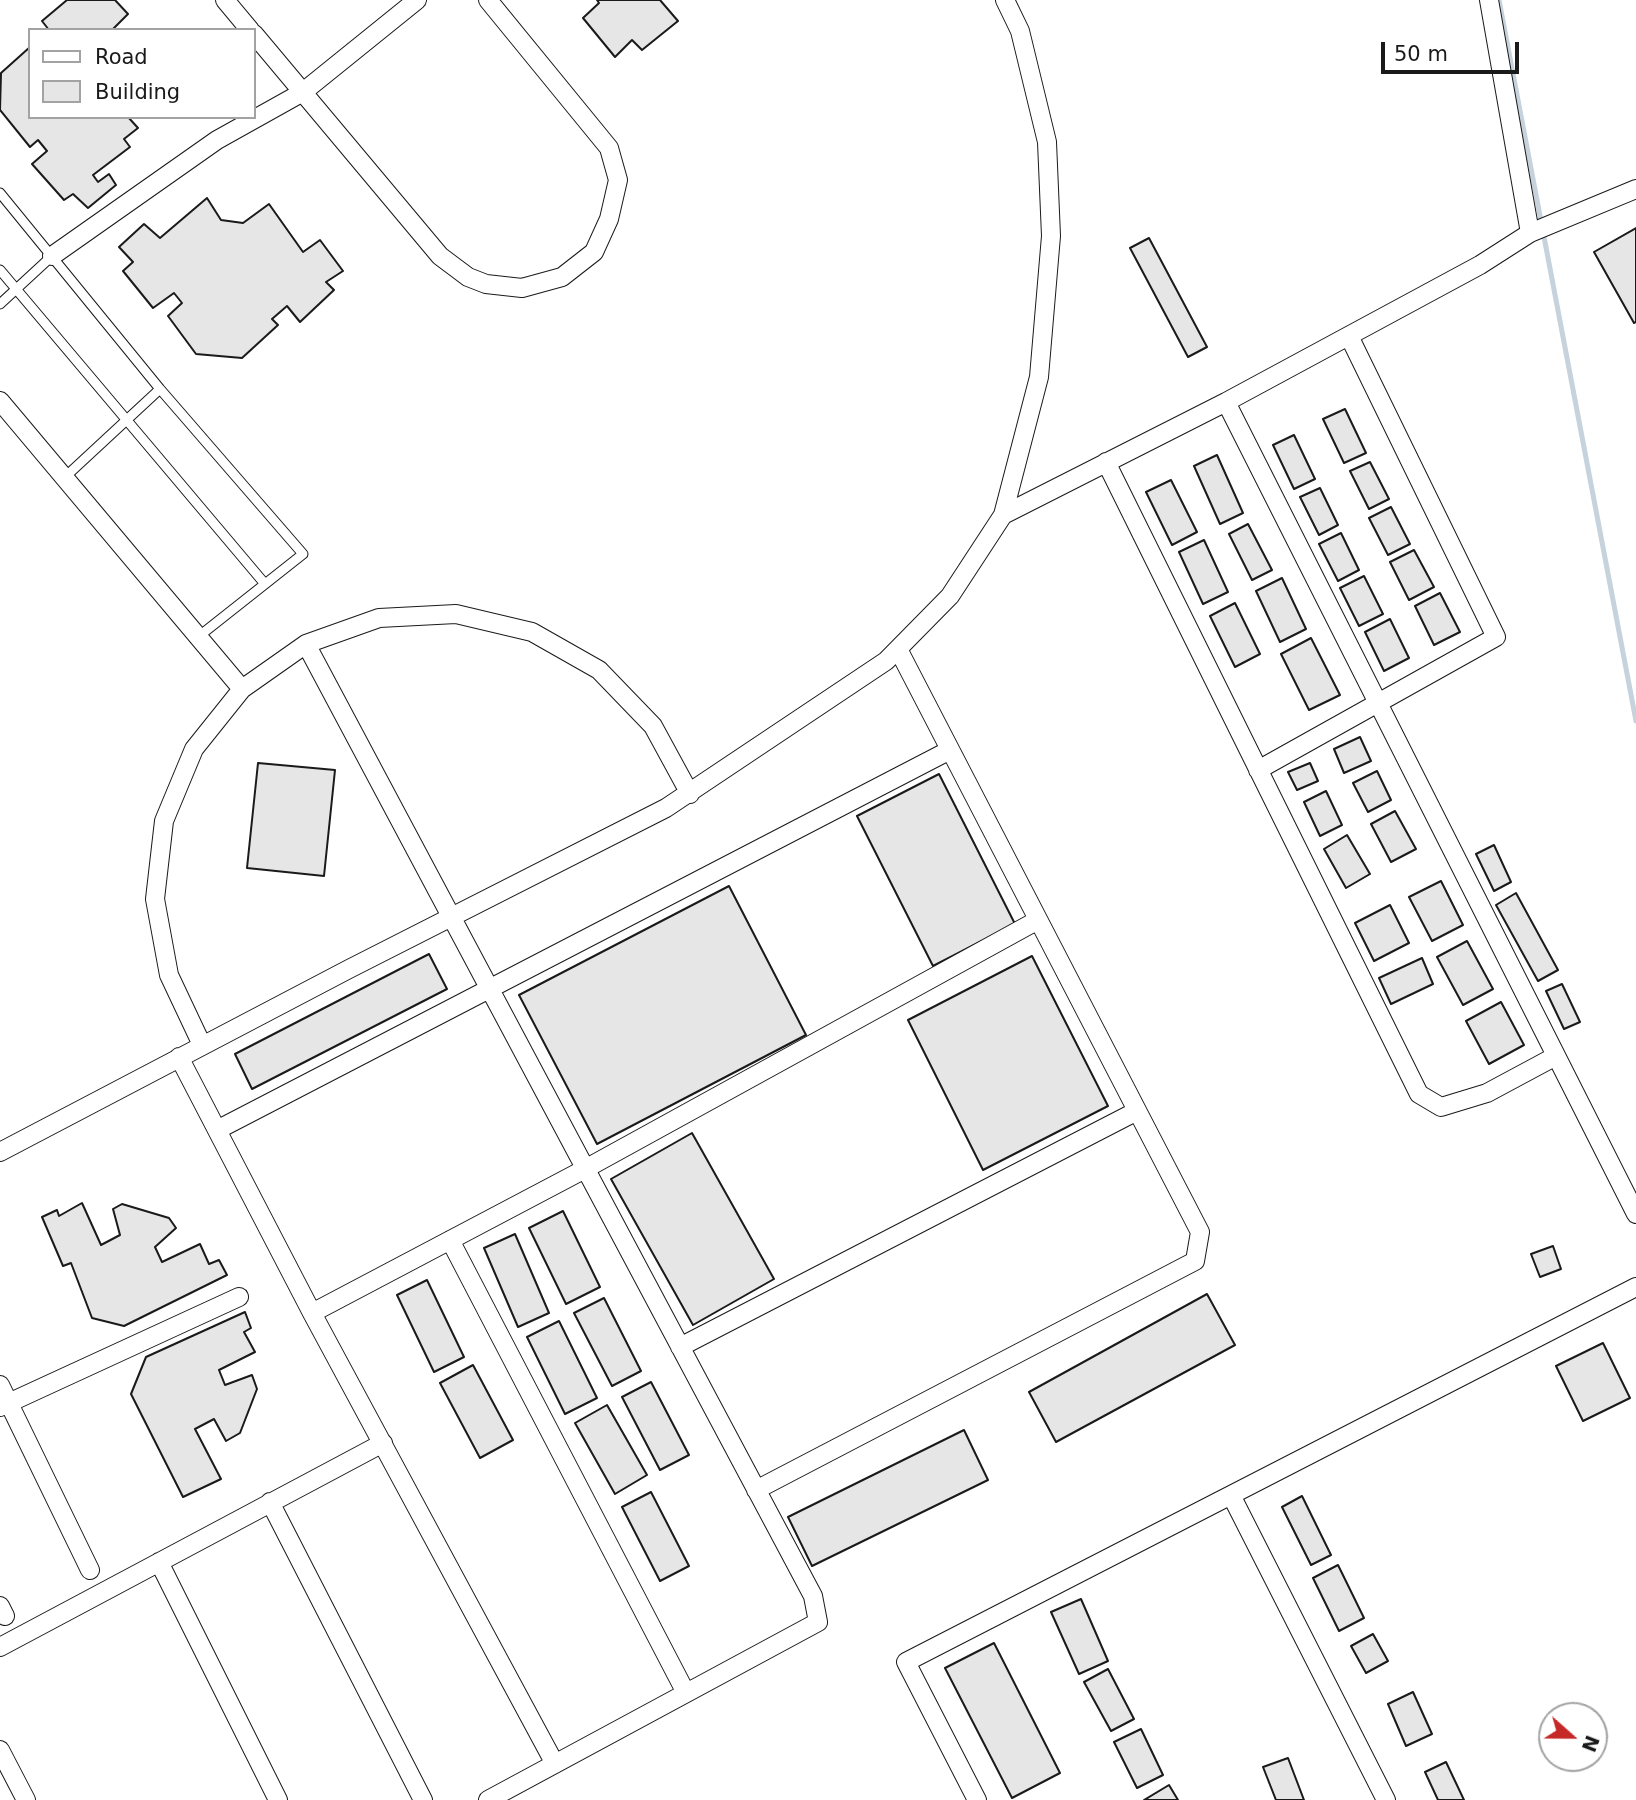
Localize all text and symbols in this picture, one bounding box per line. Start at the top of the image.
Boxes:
legend [28,28,256,119]
scale bar [1384,28,1522,72]
text: 50 m [1394,42,1448,66]
text: Road [95,45,148,69]
text: Building [95,80,180,104]
north arrow [1538,1702,1608,1772]
text: N [1578,1732,1604,1755]

